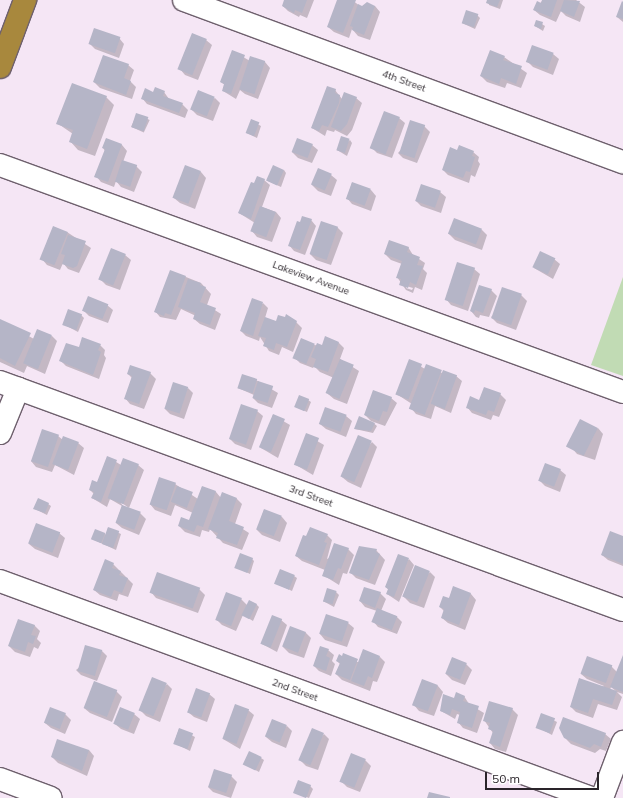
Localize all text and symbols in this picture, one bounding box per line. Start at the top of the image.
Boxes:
street label: 4th Street [381,68,427,94]
street label: Lakeview Avenue [271,259,351,297]
street label: 3rd Street [287,483,335,509]
street label: 2nd Street [270,676,320,704]
scale bar [487,764,601,790]
text: 50 m [492,771,520,786]

